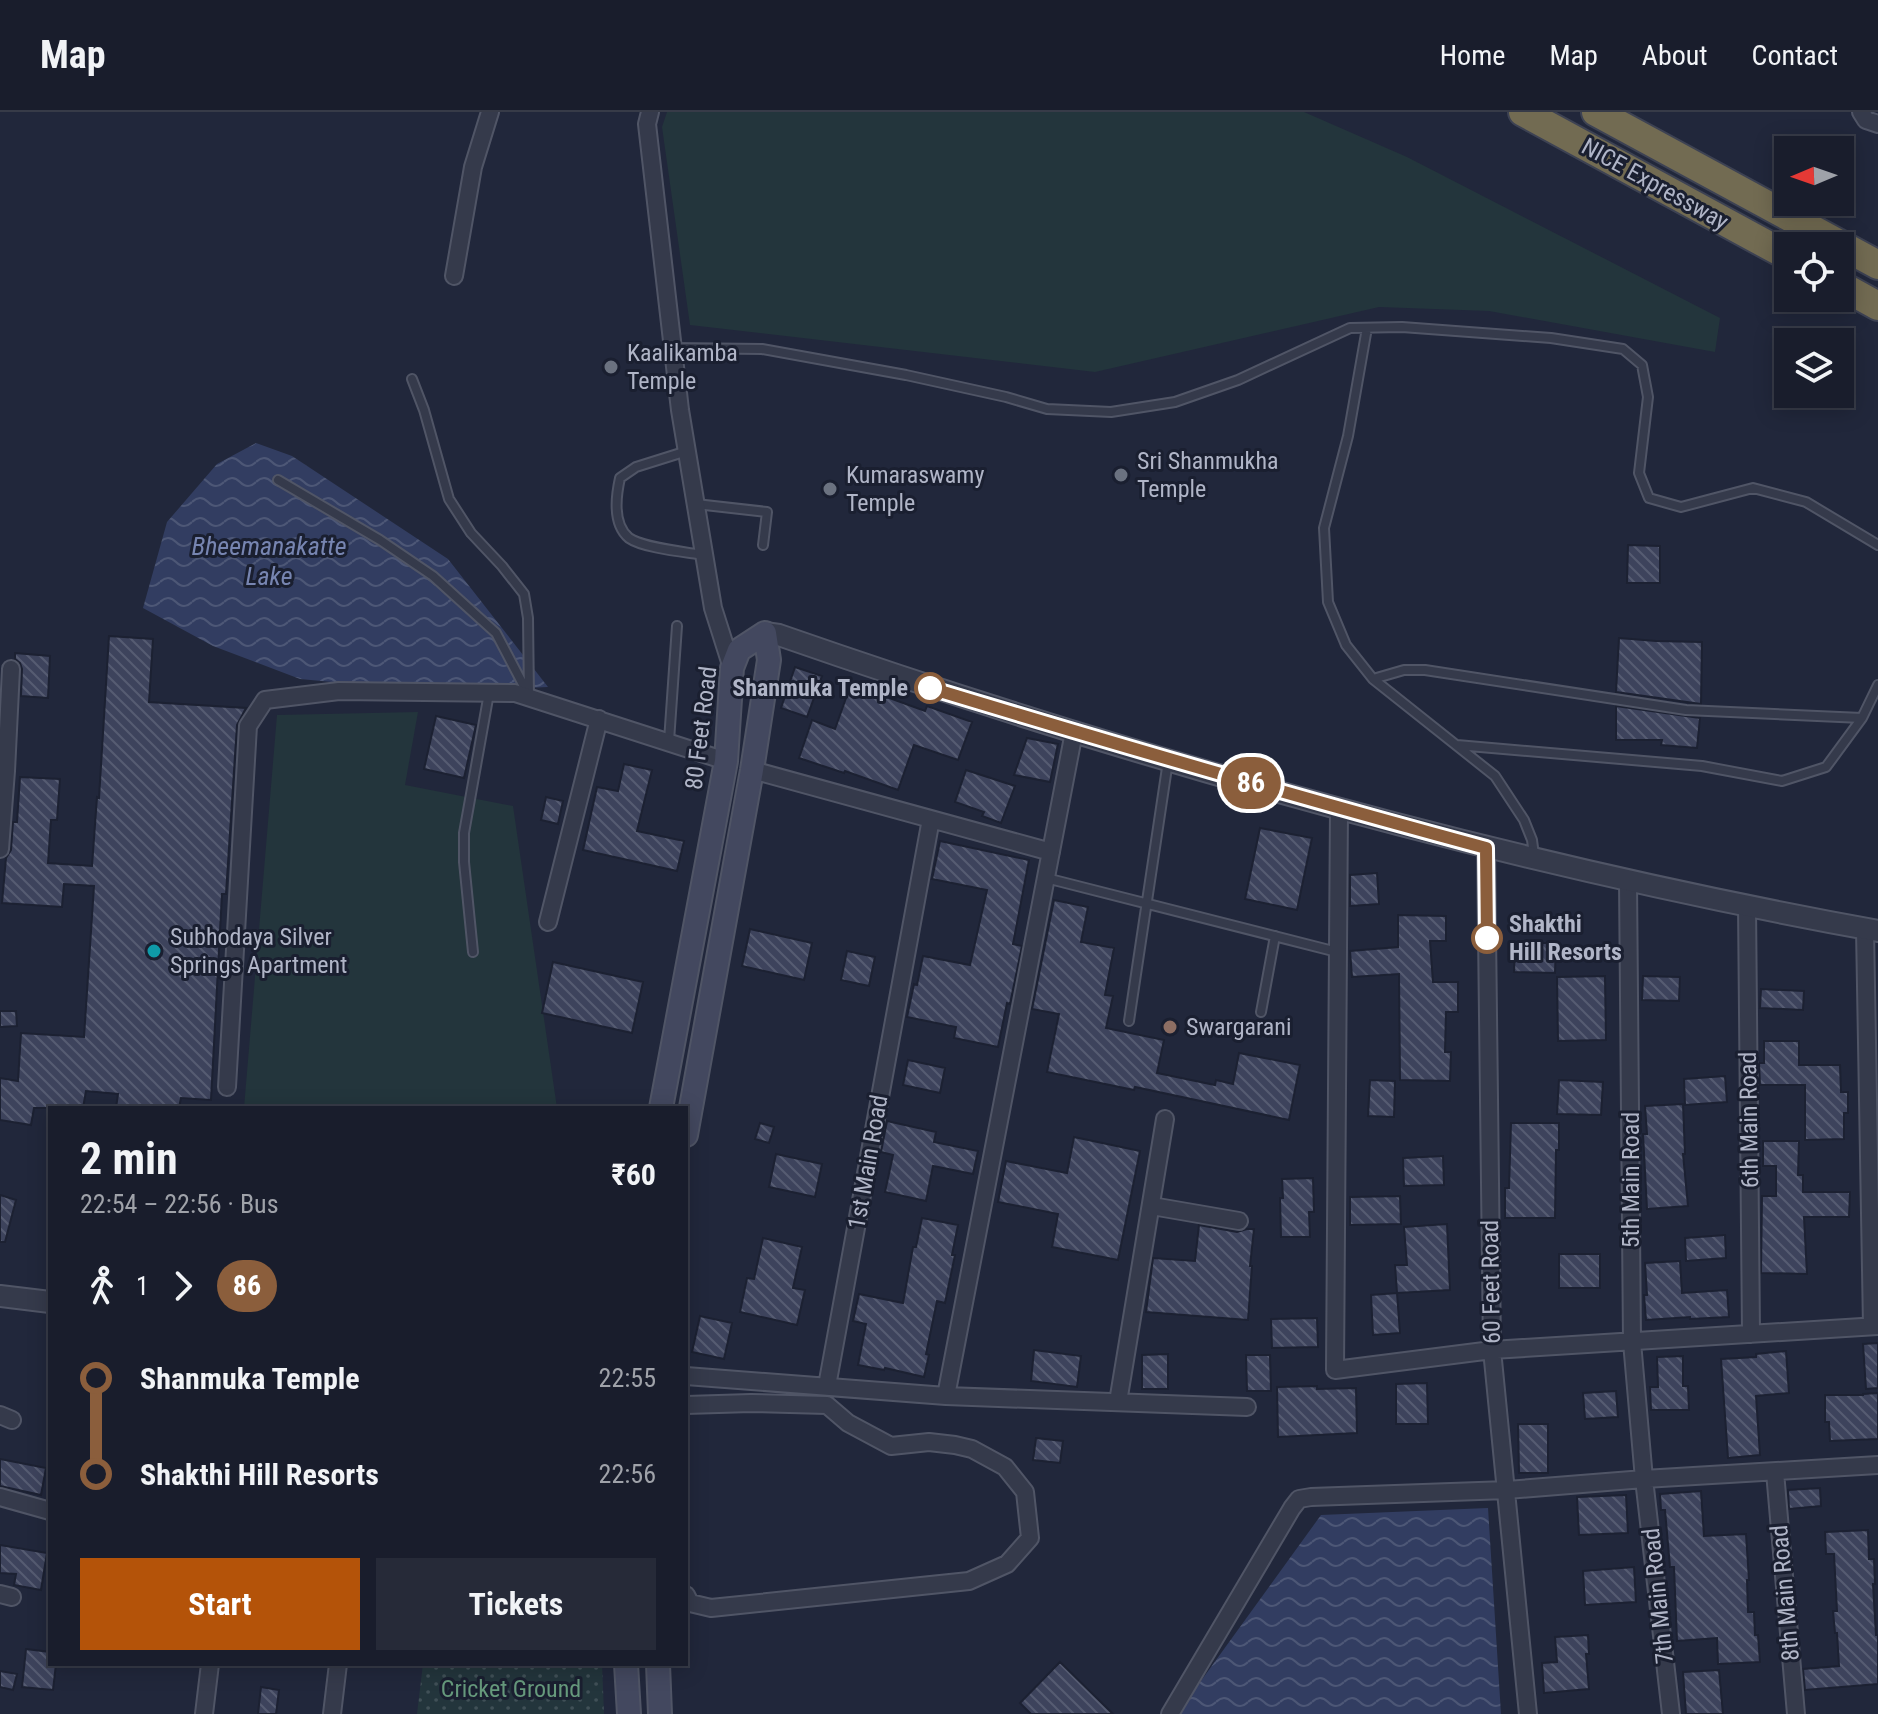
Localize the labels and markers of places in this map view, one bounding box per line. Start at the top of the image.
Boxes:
place label: Kaalikamba Temple [627,339,738,395]
marker: Kaalikamba Temple [602,358,620,376]
place label: Sri Shanmukha Temple [1137,447,1279,503]
place label: Kumaraswamy Temple [846,461,984,517]
marker: Sri Shanmukha Temple [1112,466,1130,484]
marker: Kumaraswamy Temple [821,480,839,498]
marker: Shanmuka Temple [915,673,945,703]
place label: Shanmuka Temple [732,674,908,702]
place label: Shakthi Hill Resorts [1509,910,1622,966]
place label: Subhodaya Silver Springs Apartment [170,923,347,979]
marker: Shakthi Hill Resorts [1472,923,1502,953]
marker: Subhodaya Silver Springs Apartment [145,942,163,960]
place label: Swargarani [1186,1013,1291,1041]
marker: Swargarani [1161,1018,1179,1036]

